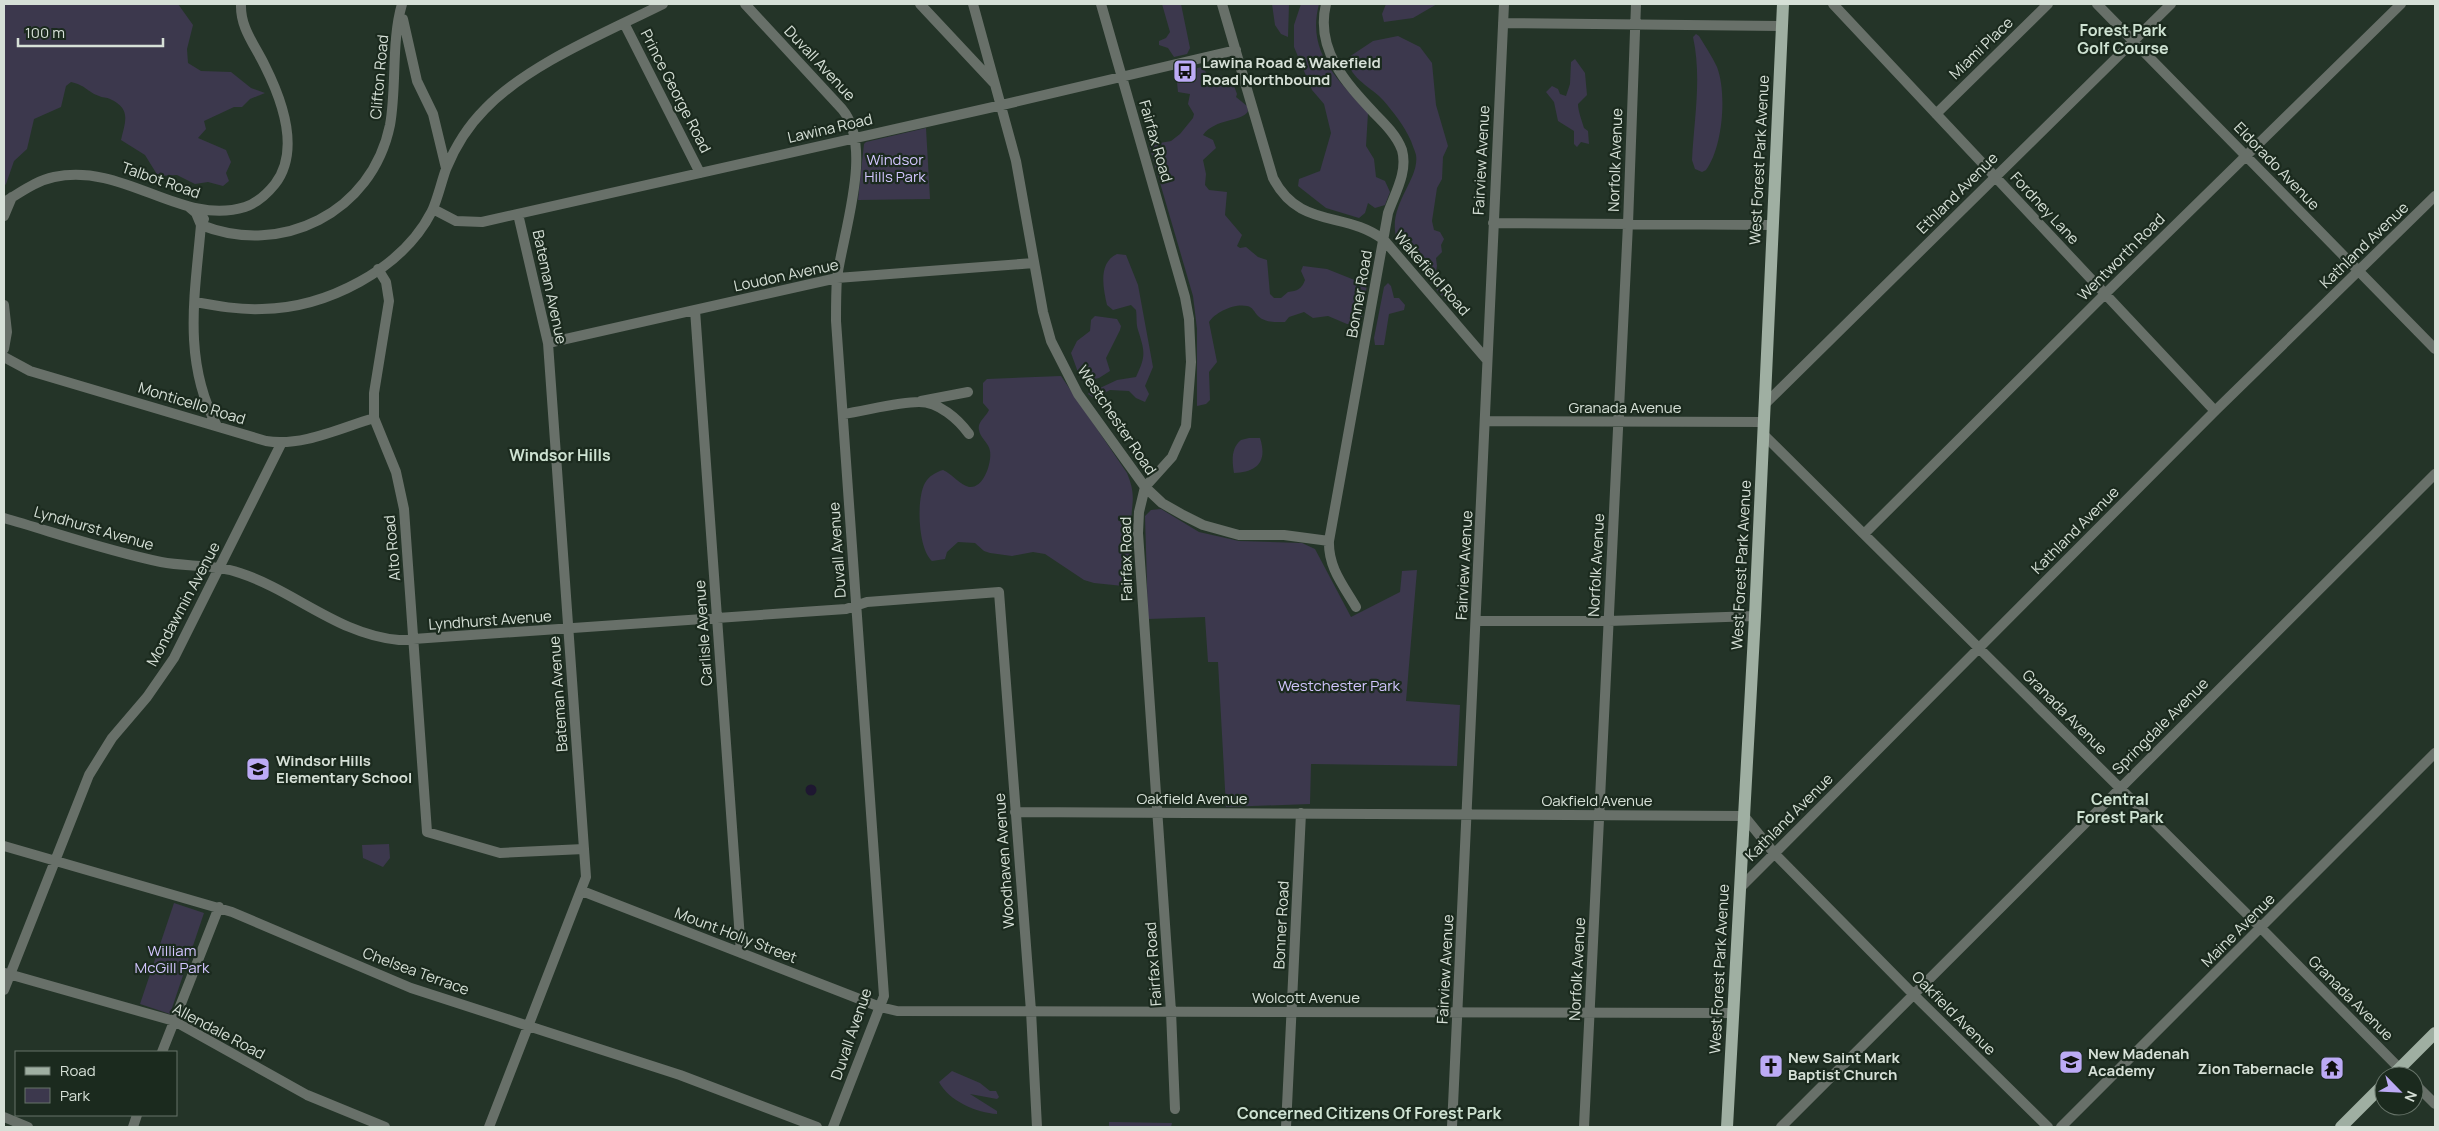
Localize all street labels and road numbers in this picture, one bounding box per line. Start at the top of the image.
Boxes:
street label: Miami Place [1944,12,2018,84]
street label: Duvall Avenue [780,21,861,105]
street label: Prince George Road [636,26,716,156]
street label: Clifton Road [365,34,393,120]
street label: West Forest Park Avenue [1744,74,1774,246]
street label: Fairfax Road [1134,98,1178,184]
street label: Fairview Avenue [1468,104,1494,215]
street label: Lawina Road [785,108,875,148]
street label: Norfolk Avenue [1603,108,1627,212]
street label: Eldorado Avenue [2229,117,2325,215]
street label: Ethland Avenue [1912,147,2003,238]
street label: Talbot Road [119,157,203,203]
street label: Fordney Lane [2006,167,2084,249]
street label: Kathland Avenue [2315,197,2413,293]
street label: Wentworth Road [2073,209,2169,305]
street label: Wakefield Road [1389,226,1475,320]
street label: Bateman Avenue [528,228,572,346]
street label: Bonner Road [1341,249,1377,339]
street label: Loudon Avenue [732,254,840,296]
street label: Westchester Road [1073,361,1161,479]
street label: Monticello Road [136,377,248,429]
street label: Granada Avenue [1569,397,1682,418]
street label: West Forest Park Avenue [1726,479,1756,651]
street label: Kathland Avenue [2027,481,2124,578]
street label: Lyndhurst Avenue [32,501,157,555]
street label: Duvall Avenue [823,501,851,599]
street label: Fairview Avenue [1451,509,1477,620]
street label: Norfolk Avenue [1583,512,1609,617]
street label: Alto Road [379,514,405,582]
street label: Fairfax Road [1115,517,1137,601]
street label: Mondawmin Avenue [141,538,225,670]
street label: Carlisle Avenue [689,579,717,687]
street label: Lyndhurst Avenue [428,605,553,635]
street label: Bateman Avenue [543,635,573,753]
street label: Granada Avenue [2018,665,2112,759]
street label: Springdale Avenue [2107,673,2213,779]
street label: Kathland Avenue [1741,768,1838,865]
street label: Oakfield Avenue [1136,788,1248,809]
street label: Oakfield Avenue [1541,790,1653,811]
street label: Woodhaven Avenue [989,792,1019,929]
street label: Bonner Road [1268,880,1294,970]
street label: West Forest Park Avenue [1704,883,1734,1055]
street label: Maine Avenue [2196,888,2280,972]
street label: Mount Holly Street [672,902,800,968]
street label: Fairview Avenue [1432,913,1458,1024]
street label: Norfolk Avenue [1564,916,1590,1021]
street label: Fairfax Road [1140,921,1166,1007]
street label: Chelsea Terrace [360,942,472,1000]
street label: Granada Avenue [2304,951,2398,1045]
street label: Oakfield Avenue [1907,966,2001,1060]
street label: Duvall Avenue [825,985,877,1083]
street label: Wolcott Avenue [1252,987,1360,1008]
street label: Allendale Road [169,998,269,1064]

